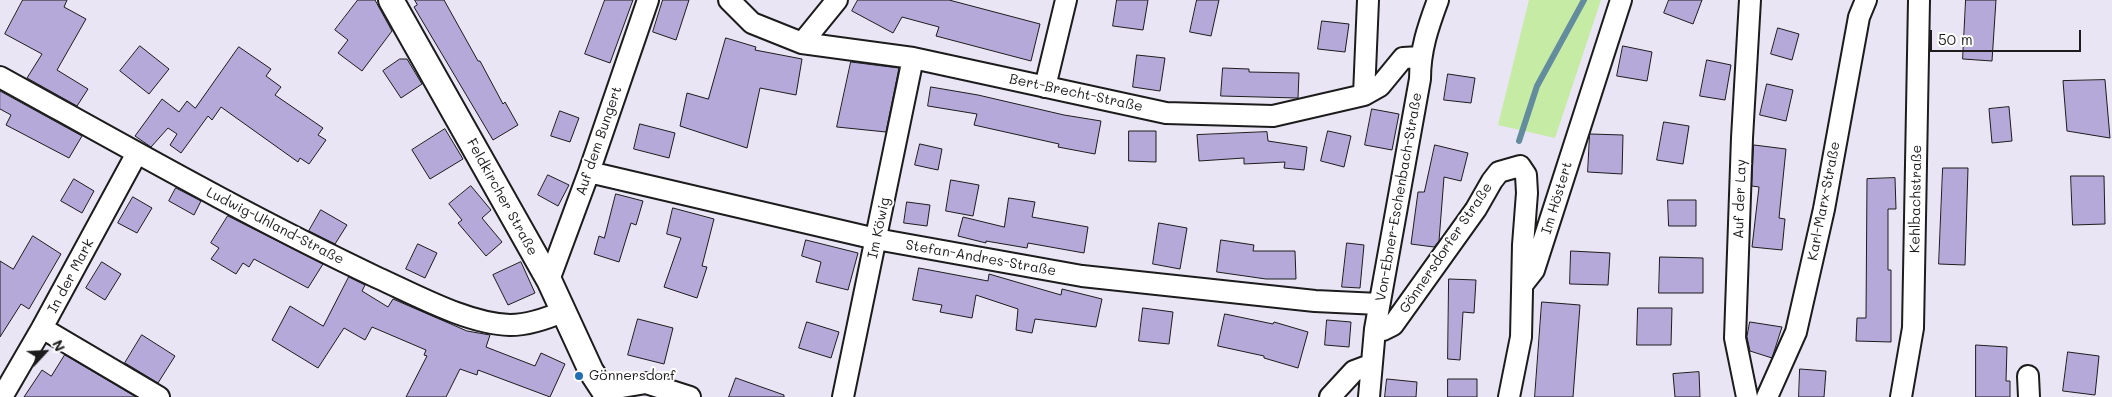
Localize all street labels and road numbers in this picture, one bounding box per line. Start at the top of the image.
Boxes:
street label: Bert-Brecht-Straße [1008,71,1144,115]
street label: Auf dem Bungert [572,84,626,198]
street label: Von-Ebner-Eschenbach-Straße [1372,91,1426,303]
street label: Feldkircher Straße [463,136,541,258]
street label: Karl-Marx-Straße [1804,140,1844,262]
street label: Kehlbachstraße [1907,145,1925,253]
street label: Auf der Lay [1730,159,1750,239]
street label: Im Höstert [1538,160,1576,236]
street label: Gönnersdorfer Straße [1396,180,1496,316]
street label: Ludwig-Uhland-Straße [203,184,347,268]
street label: Im Köwig [864,196,894,260]
street label: In der Mark [44,236,98,316]
street label: Stefan-Andres-Straße [904,236,1058,280]

